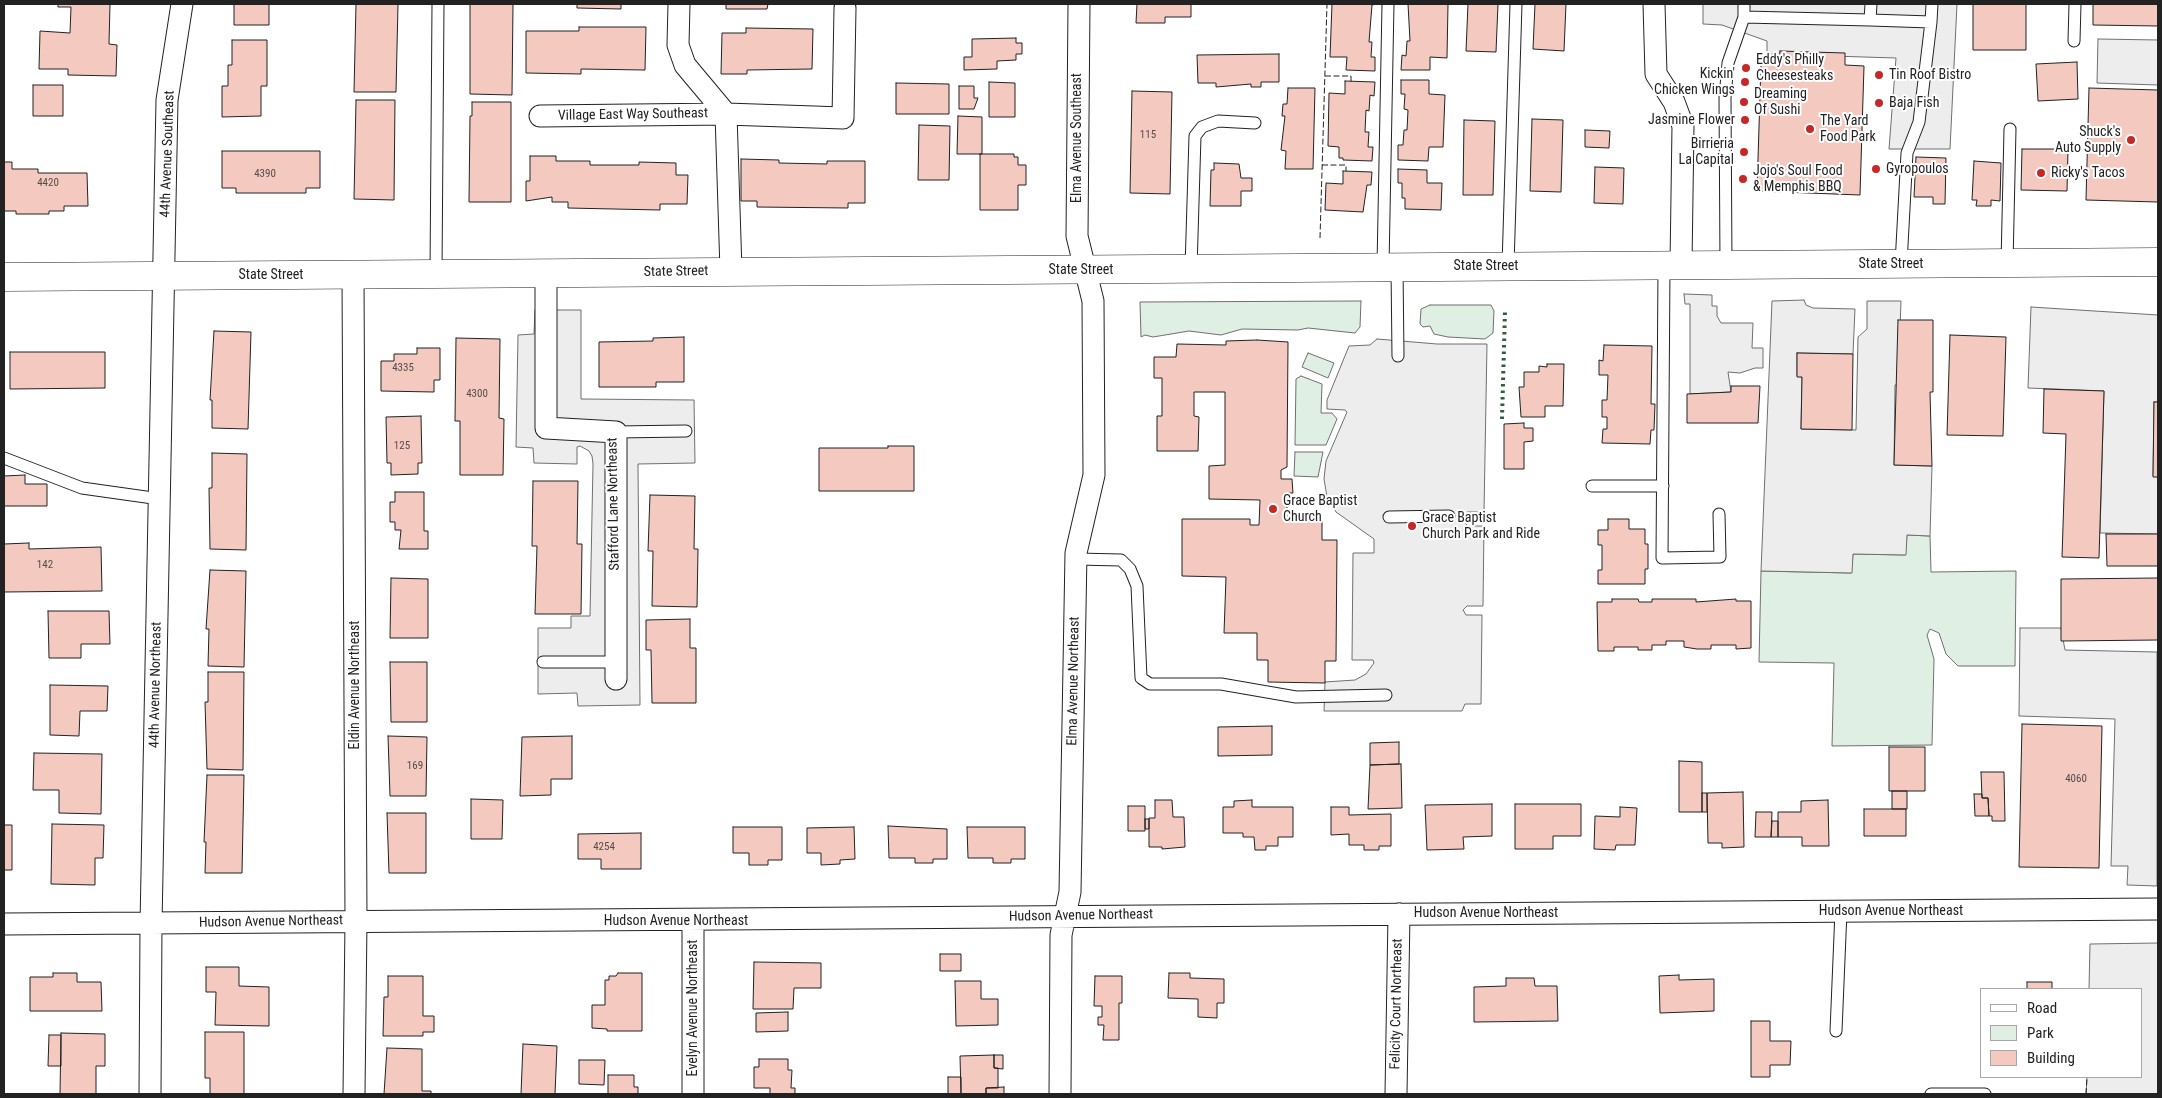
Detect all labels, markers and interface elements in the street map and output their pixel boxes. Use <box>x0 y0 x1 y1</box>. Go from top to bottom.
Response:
place label: Eddy's Philly Cheesesteaks <box>1756 52 1833 84</box>
marker: Eddy's Philly Cheesesteaks <box>1740 62 1752 74</box>
place label: Kickin' Chicken Wings <box>1654 66 1735 98</box>
place label: Tin Roof Bistro <box>1889 67 1971 83</box>
marker: Tin Roof Bistro <box>1873 69 1885 81</box>
street label: Elma Avenue Southeast <box>1069 73 1085 203</box>
marker: Kickin' Chicken Wings <box>1739 76 1751 88</box>
place label: Dreaming Of Sushi <box>1754 86 1807 118</box>
street label: 44th Avenue Southeast <box>157 90 179 218</box>
place label: Baja Fish <box>1889 95 1939 111</box>
marker: Dreaming Of Sushi <box>1738 96 1750 108</box>
marker: Baja Fish <box>1873 97 1885 109</box>
street label: Village East Way Southeast <box>558 105 708 125</box>
place label: Jasmine Flower <box>1648 112 1735 128</box>
place label: The Yard Food Park <box>1820 113 1876 146</box>
marker: Jasmine Flower <box>1739 114 1751 126</box>
marker: The Yard Food Park <box>1804 123 1816 135</box>
place label: Shuck's Auto Supply <box>2055 124 2121 156</box>
house number: 115 <box>1140 128 1156 142</box>
marker: Shuck's Auto Supply <box>2125 134 2137 146</box>
place label: Birrieria La Capital <box>1679 136 1734 168</box>
marker: Birrieria La Capital <box>1738 146 1750 158</box>
place label: Gyropoulos <box>1886 161 1949 177</box>
place label: Jojo's Soul Food & Memphis BBQ <box>1753 163 1843 196</box>
marker: Gyropoulos <box>1870 163 1882 175</box>
place label: Ricky's Tacos <box>2051 165 2125 181</box>
house number: 4390 <box>254 167 276 181</box>
marker: Ricky's Tacos <box>2035 167 2047 179</box>
marker: Jojo's Soul Food & Memphis BBQ <box>1737 173 1749 185</box>
house number: 4420 <box>37 176 59 190</box>
street label: State Street <box>1859 256 1923 272</box>
street label: State Street <box>1454 258 1518 274</box>
street label: State Street <box>1049 262 1113 278</box>
street label: State Street <box>643 263 709 281</box>
street label: State Street <box>239 267 303 283</box>
house number: 4335 <box>392 361 414 375</box>
house number: 4300 <box>466 387 488 401</box>
street label: Stafford Lane Northeast <box>604 437 624 571</box>
house number: 125 <box>394 439 410 453</box>
place label: Grace Baptist Church <box>1283 493 1357 526</box>
marker: Grace Baptist Church <box>1267 503 1279 515</box>
place label: Grace Baptist Church Park and Ride <box>1422 510 1540 542</box>
marker: Grace Baptist Church Park and Ride <box>1406 520 1418 532</box>
house number: 142 <box>37 558 53 572</box>
street label: Elma Avenue Northeast <box>1064 616 1084 746</box>
street label: Eldin Avenue Northeast <box>347 621 363 749</box>
street label: 44th Avenue Northeast <box>146 622 166 748</box>
house number: 169 <box>407 759 423 773</box>
house number: 4060 <box>2065 772 2087 786</box>
house number: 4254 <box>593 840 615 854</box>
street label: Hudson Avenue Northeast <box>1819 903 1963 919</box>
street label: Hudson Avenue Northeast <box>1414 905 1558 921</box>
street label: Hudson Avenue Northeast <box>1009 906 1153 926</box>
street label: Hudson Avenue Northeast <box>199 912 343 932</box>
street label: Hudson Avenue Northeast <box>604 913 748 929</box>
street label: Felicity Court Northeast <box>1387 938 1407 1070</box>
street label: Evelyn Avenue Northeast <box>685 940 701 1076</box>
legend <box>1980 988 2142 1078</box>
text: Road <box>2027 999 2057 1017</box>
text: Park <box>2027 1024 2054 1042</box>
text: Building <box>2027 1049 2075 1067</box>

